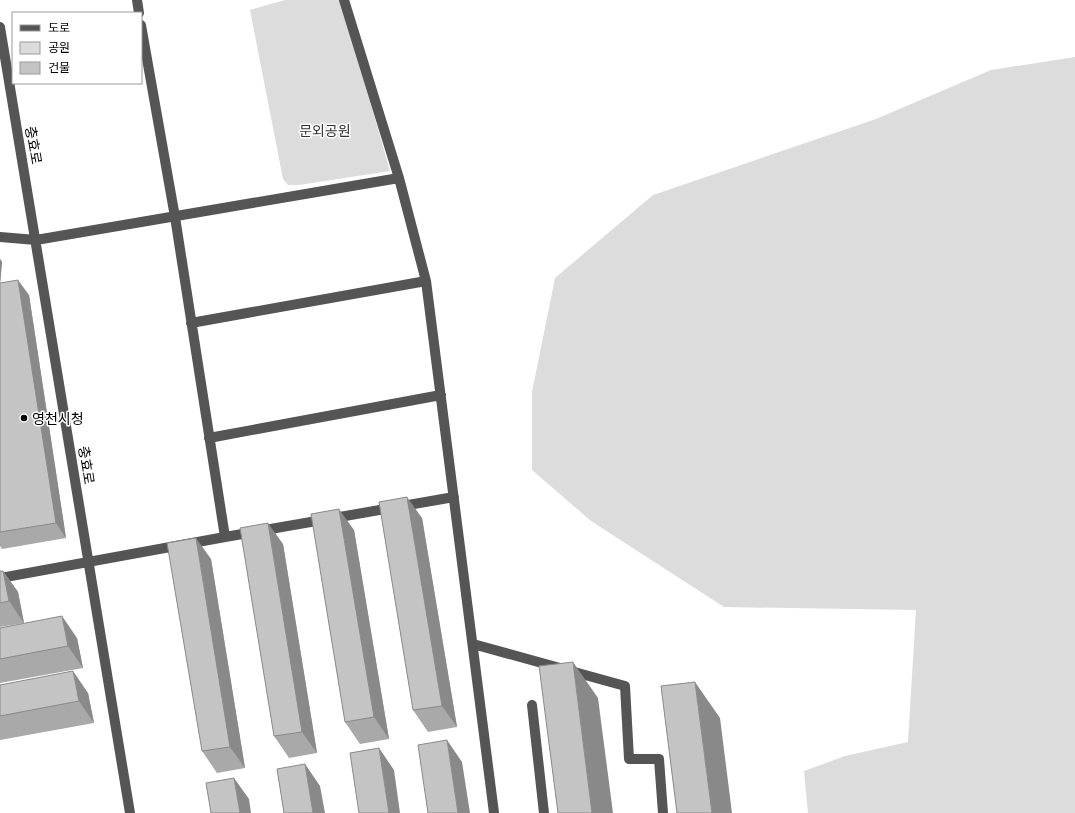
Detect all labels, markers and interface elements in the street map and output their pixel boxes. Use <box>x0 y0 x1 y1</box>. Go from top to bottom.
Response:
legend <box>12 12 142 84</box>
text: 도로 <box>48 20 70 34</box>
text: 공원 <box>48 40 70 54</box>
text: 건물 <box>48 60 70 74</box>
park label: 문외공원 <box>299 122 351 139</box>
street label: 충효로 <box>22 124 46 166</box>
place label: 영천시청 <box>32 410 84 427</box>
marker: 영천시청 <box>19 413 29 423</box>
street label: 충효로 <box>76 445 98 486</box>

